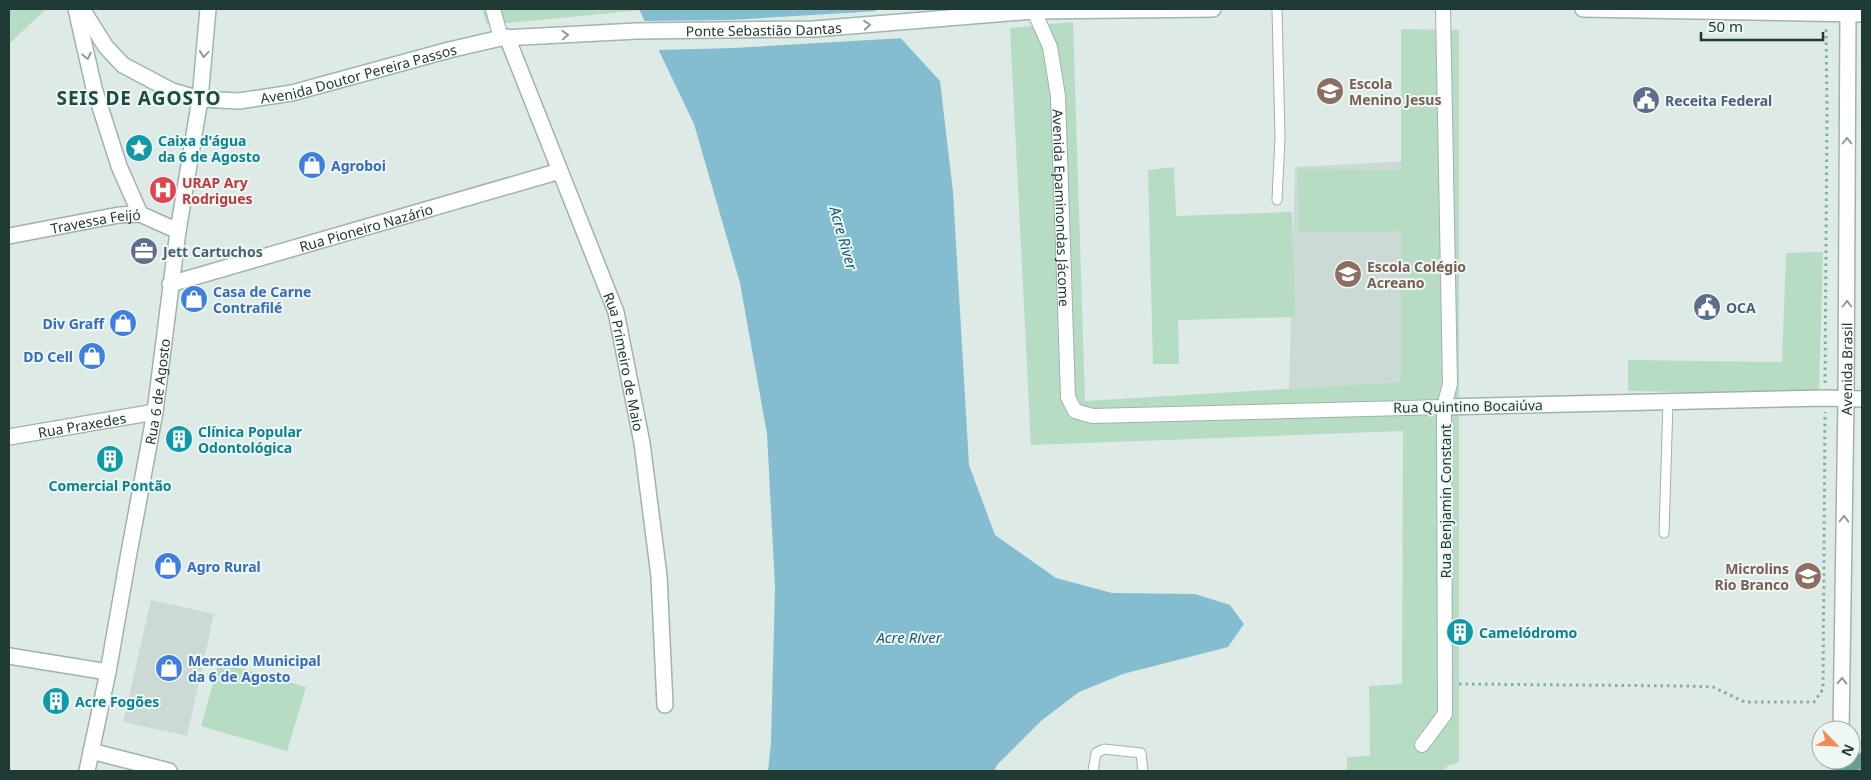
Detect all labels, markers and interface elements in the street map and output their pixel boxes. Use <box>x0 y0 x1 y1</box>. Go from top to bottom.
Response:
scale bar <box>1701 10 1824 42</box>
text: 50 m <box>1708 16 1743 36</box>
street label: Ponte Sebastião Dantas <box>686 17 843 40</box>
one-way arrow <box>864 19 872 30</box>
one-way arrow <box>561 29 569 40</box>
street label: Avenida Doutor Pereira Passos <box>259 39 459 107</box>
one-way arrow <box>199 50 210 58</box>
one-way arrow <box>81 52 92 61</box>
place label: Escola Menino Jesus <box>1349 74 1441 109</box>
school or university icon: Escola Menino Jesus <box>1315 76 1345 106</box>
district label: SEIS DE AGOSTO <box>56 85 222 111</box>
public building icon: Receita Federal <box>1631 85 1661 115</box>
place label: Receita Federal <box>1665 91 1772 110</box>
street label: Avenida Epaminondas Jácome <box>1049 109 1075 307</box>
place label: Caixa d'água da 6 de Agosto <box>158 131 261 166</box>
place icon: Caixa d'água da 6 de Agosto <box>124 133 154 163</box>
one-way arrow <box>1842 137 1852 145</box>
shop icon: Agroboi <box>297 150 327 180</box>
place label: Agroboi <box>331 156 386 175</box>
place label: URAP Ary Rodrigues <box>182 173 253 208</box>
hospital icon: URAP Ary Rodrigues <box>148 175 178 205</box>
street label: Rua Pioneiro Nazário <box>297 199 435 256</box>
water label: Acre River <box>825 203 863 273</box>
street label: Travessa Feijó <box>49 204 141 237</box>
office icon: Jett Cartuchos <box>129 236 159 266</box>
place label: Jett Cartuchos <box>161 242 263 261</box>
place label: Escola Colégio Acreano <box>1367 257 1466 292</box>
school or university icon: Escola Colégio Acreano <box>1333 259 1363 289</box>
place label: Casa de Carne Contrafilé <box>213 282 311 317</box>
shop icon: Casa de Carne Contrafilé <box>179 284 209 314</box>
street label: Rua Primeiro de Maio <box>600 289 649 433</box>
public building icon: OCA <box>1692 292 1722 322</box>
place label: OCA <box>1726 298 1756 317</box>
one-way arrow <box>1842 300 1852 308</box>
shop icon: Div Graff <box>108 308 138 338</box>
place label: Div Graff <box>43 314 105 333</box>
street label: Avenida Brasil <box>1836 323 1856 416</box>
street label: Rua 6 de Agosto <box>140 337 174 446</box>
shop icon: DD Cell <box>77 341 107 371</box>
place label: DD Cell <box>23 347 73 366</box>
street label: Rua Quintino Bocaiúva <box>1393 395 1543 417</box>
street label: Rua Praxedes <box>36 408 128 441</box>
place label: Clínica Popular Odontológica <box>198 422 303 457</box>
building icon: Clínica Popular Odontológica <box>164 424 194 454</box>
street label: Rua Benjamin Constant <box>1436 424 1455 578</box>
building icon: Comercial Pontão <box>95 444 125 474</box>
place label: Comercial Pontão <box>48 476 172 495</box>
one-way arrow <box>1839 515 1850 523</box>
shop icon: Agro Rural <box>153 551 183 581</box>
place label: Agro Rural <box>187 557 261 576</box>
place label: Microlins Rio Branco <box>1714 559 1789 594</box>
school or university icon: Microlins Rio Branco <box>1793 561 1823 591</box>
building icon: Camelódromo <box>1445 617 1475 647</box>
place label: Camelódromo <box>1479 623 1578 642</box>
water label: Acre River <box>875 627 943 647</box>
place label: Mercado Municipal da 6 de Agosto <box>188 651 321 686</box>
shop icon: Mercado Municipal da 6 de Agosto <box>154 653 184 683</box>
one-way arrow <box>1836 677 1847 685</box>
building icon: Acre Fogões <box>41 686 71 716</box>
place label: Acre Fogões <box>75 692 159 711</box>
north arrow <box>1811 720 1861 770</box>
text: N <box>1837 741 1859 760</box>

